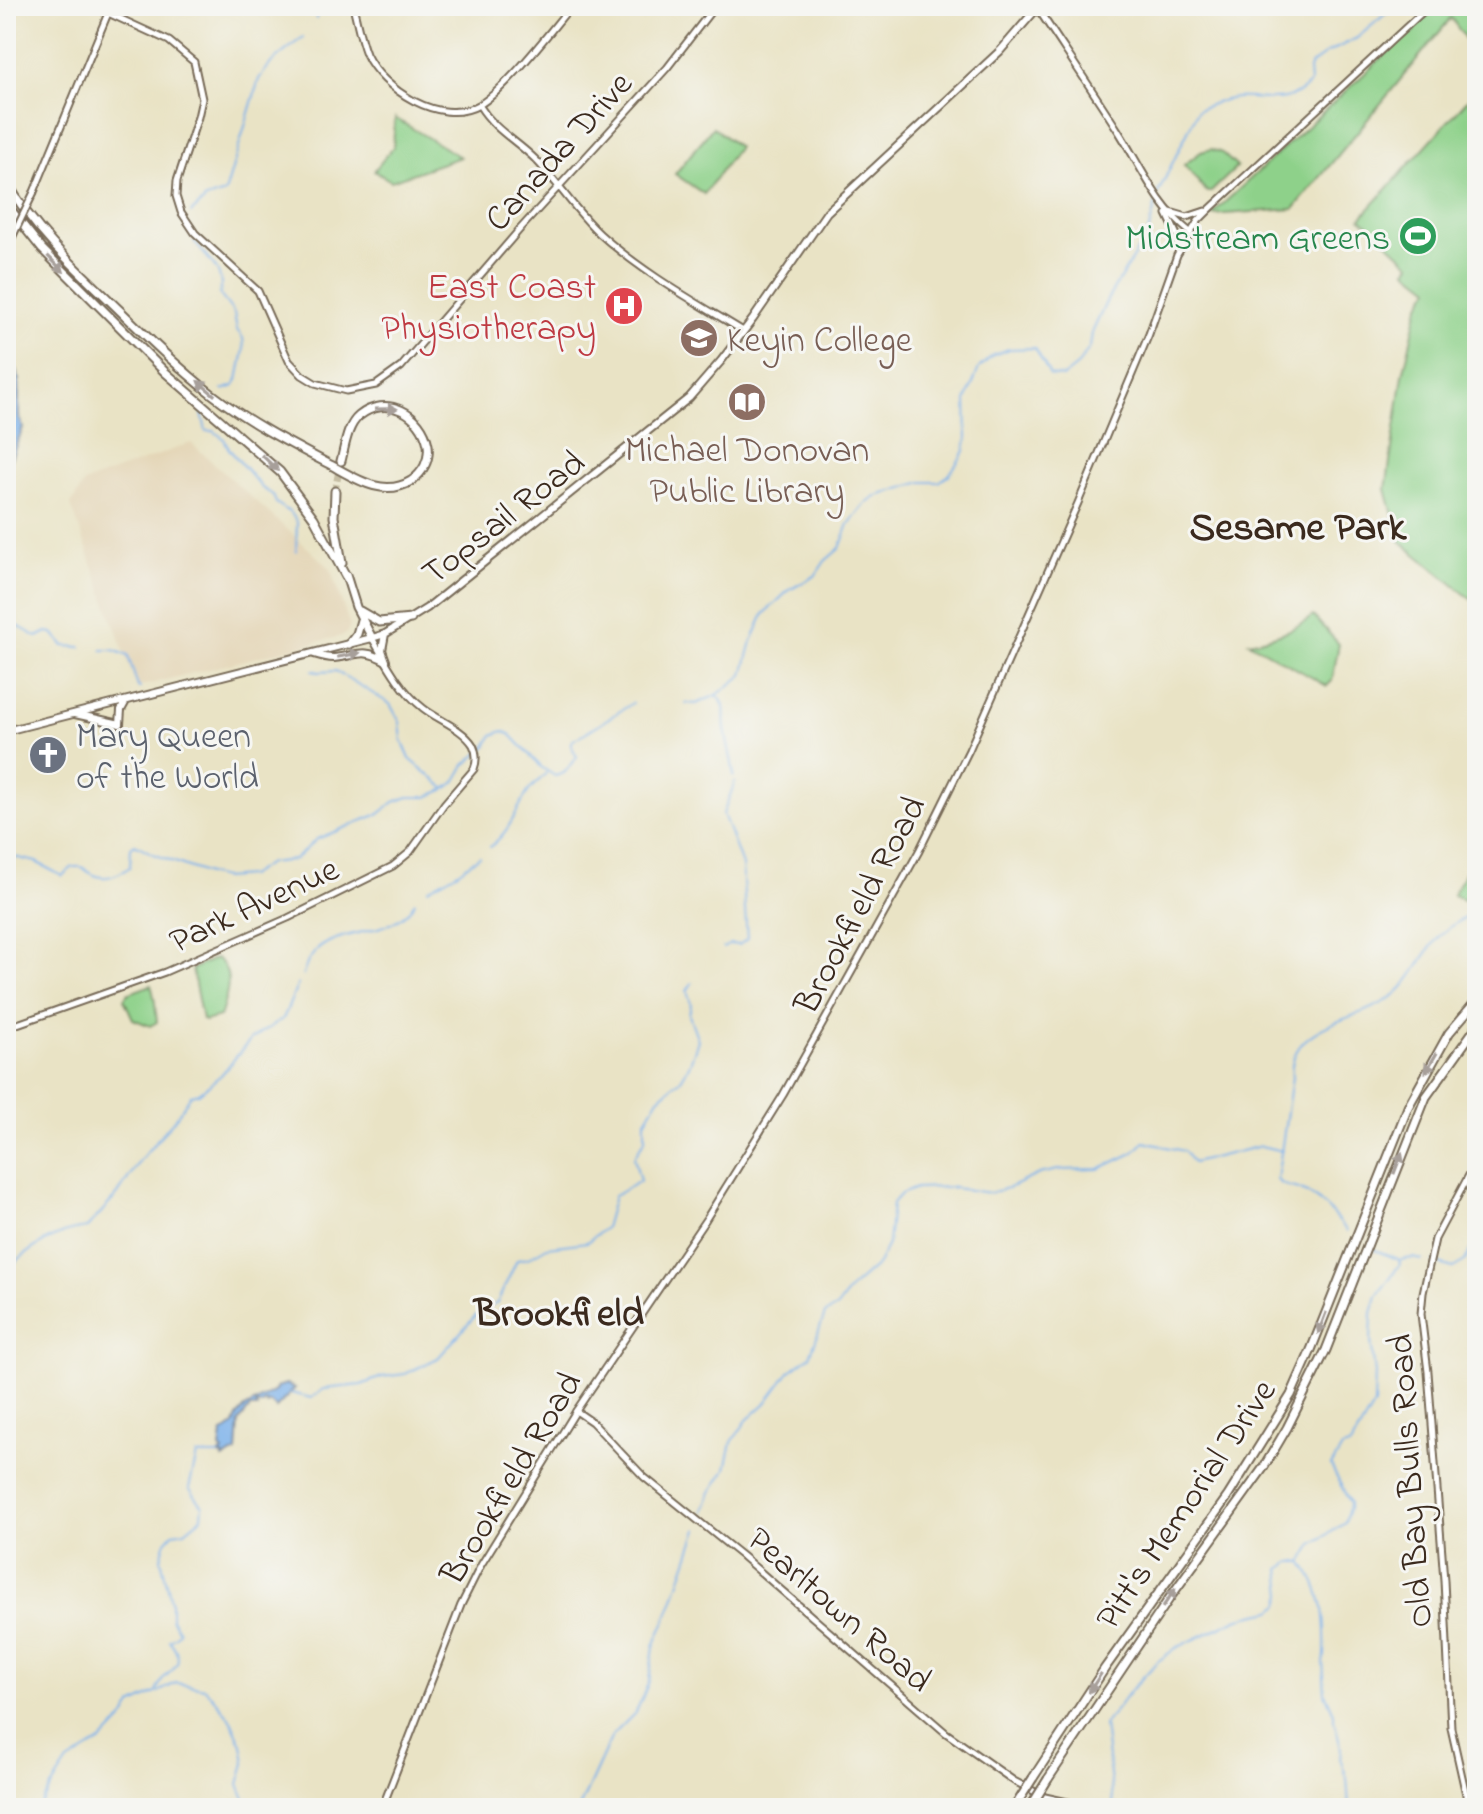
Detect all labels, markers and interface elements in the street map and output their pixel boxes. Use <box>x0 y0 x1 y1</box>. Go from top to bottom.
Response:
street label: Canada Drive <box>474 60 648 245</box>
place label: Midstream Greens <box>1125 214 1390 267</box>
sports icon: Midstream Greens <box>1397 215 1439 257</box>
one-way arrow <box>46 254 65 273</box>
place label: East Coast Physiotherapy <box>381 263 596 357</box>
hospital icon: East Coast Physiotherapy <box>603 285 645 327</box>
place label: Keyin College <box>727 316 913 369</box>
school or university icon: Keyin College <box>678 317 720 359</box>
one-way arrow <box>196 381 216 397</box>
library icon: Michael Donovan Public Library <box>726 381 768 423</box>
one-way arrow <box>374 403 399 416</box>
place label: Michael Donovan Public Library <box>625 426 869 520</box>
street label: Topsail Road <box>412 439 598 600</box>
one-way arrow <box>260 453 279 472</box>
district label: Sesame Park <box>1190 500 1408 559</box>
one-way arrow <box>336 648 361 660</box>
place label: Mary Queen of the World <box>76 712 259 806</box>
church icon: Mary Queen of the World <box>27 734 69 776</box>
street label: Brookfield Road <box>782 788 942 1026</box>
street label: Park Avenue <box>161 844 349 969</box>
one-way arrow <box>1424 1052 1438 1074</box>
one-way arrow <box>1392 1151 1405 1175</box>
district label: Brookfield <box>472 1286 645 1345</box>
one-way arrow <box>1315 1311 1328 1335</box>
street label: Old Bay Bulls Road <box>1376 1332 1449 1629</box>
street label: Brookfield Road <box>428 1363 597 1597</box>
street label: Pitt's Memorial Drive <box>1084 1369 1292 1642</box>
street label: Pearltown Road <box>734 1516 943 1707</box>
one-way arrow <box>1161 1587 1177 1608</box>
one-way arrow <box>1087 1673 1102 1694</box>

